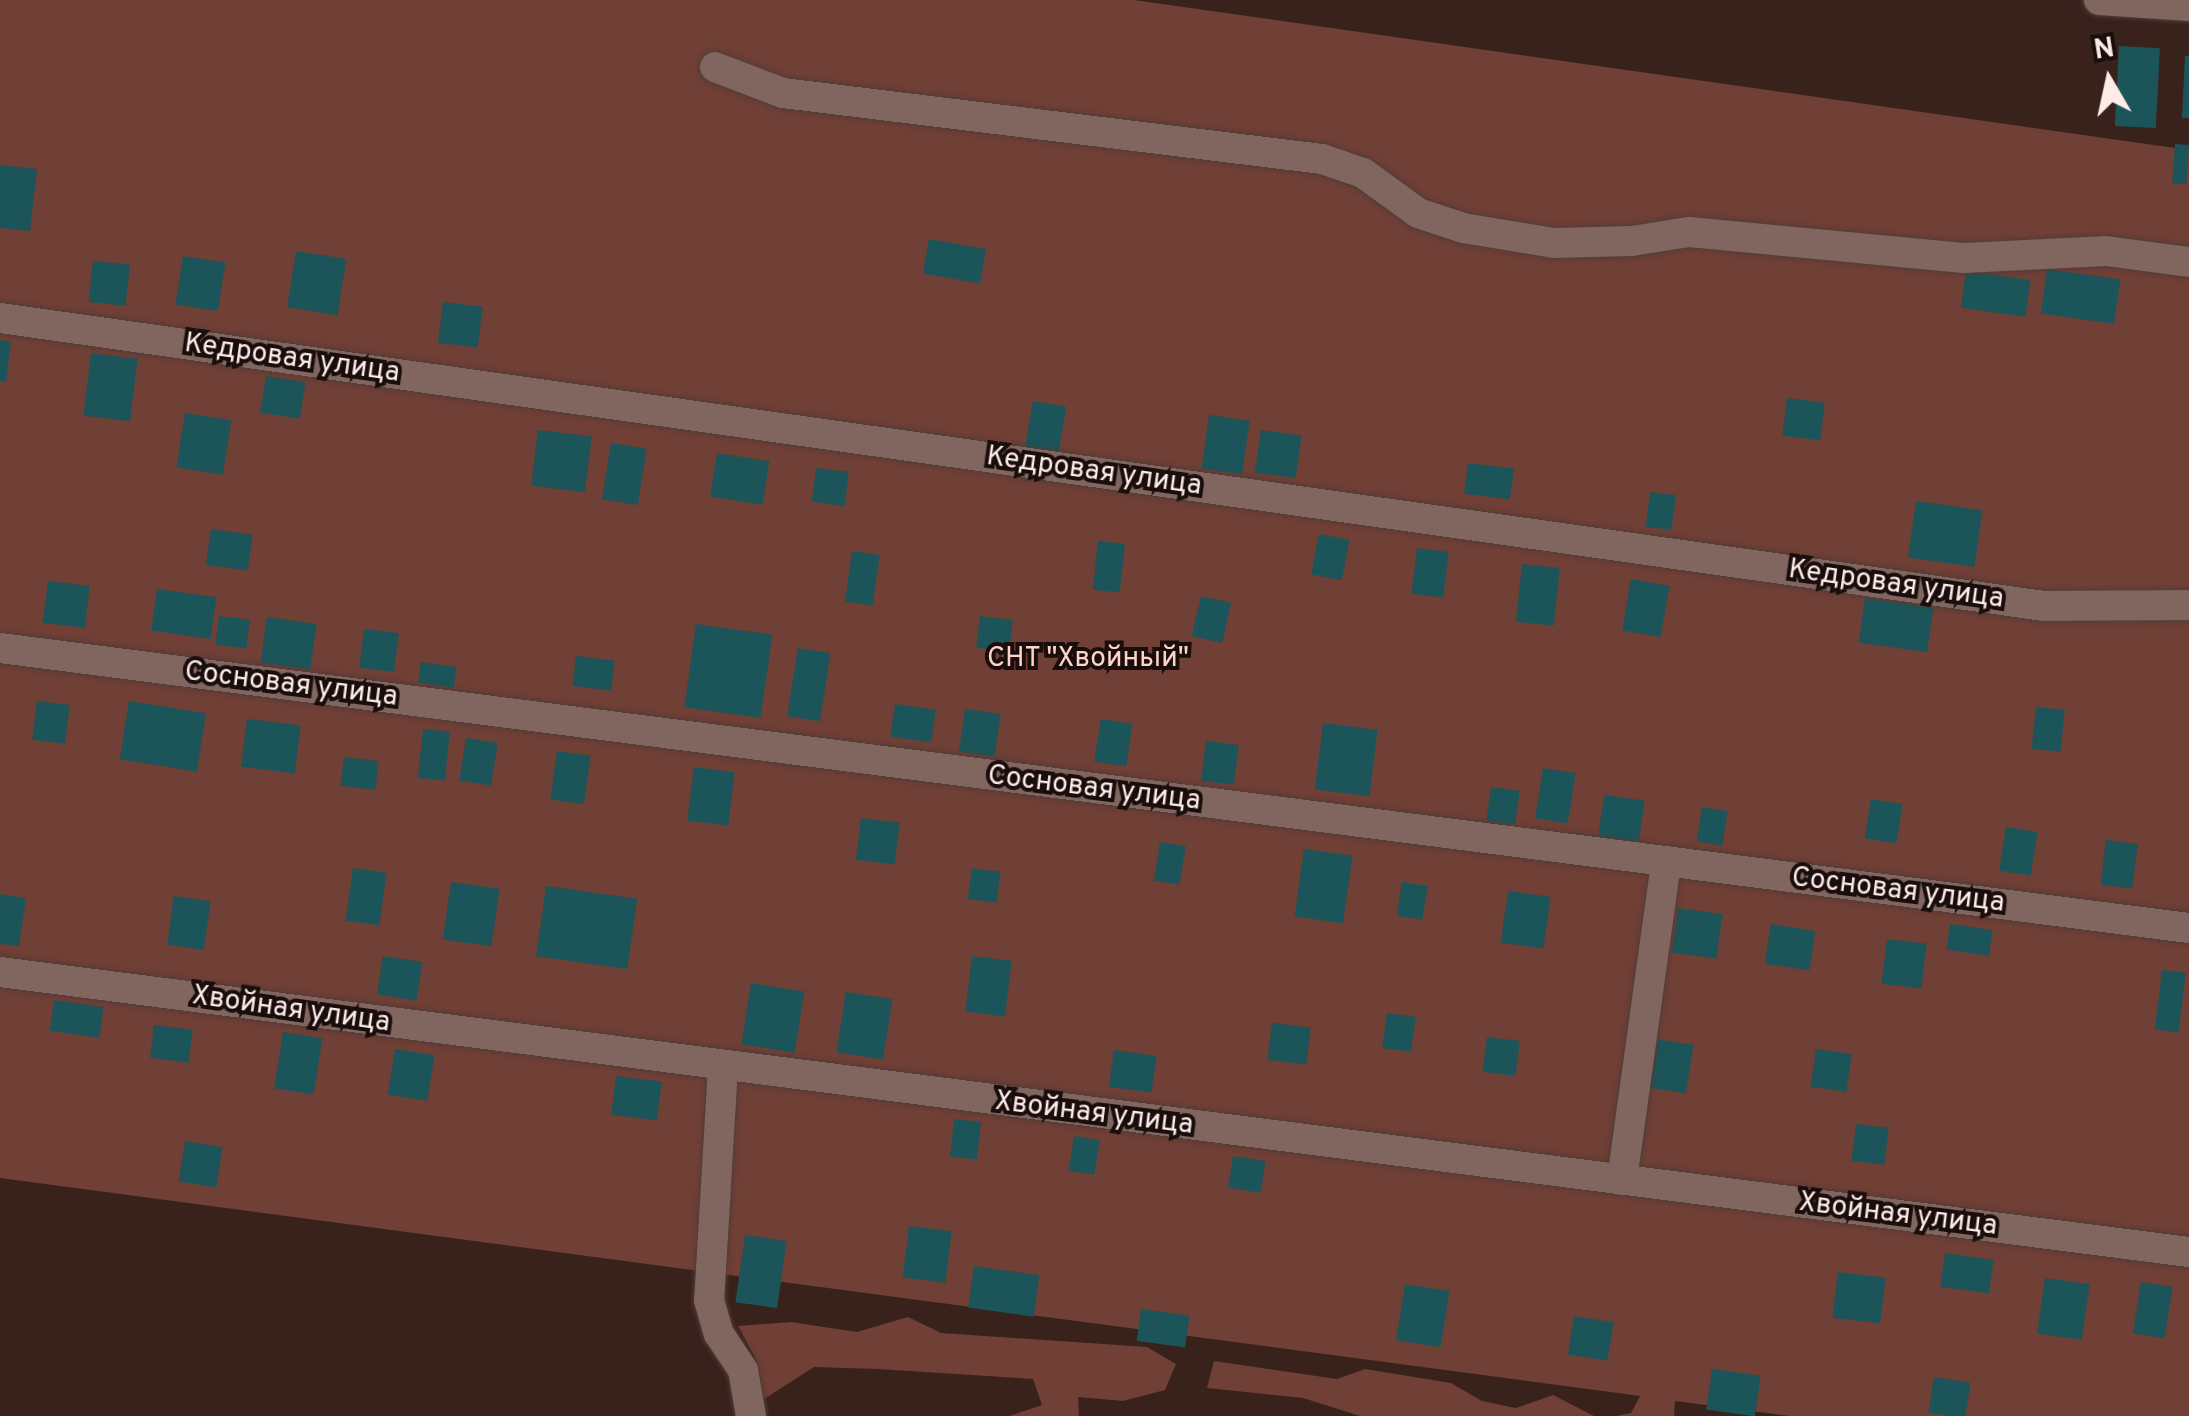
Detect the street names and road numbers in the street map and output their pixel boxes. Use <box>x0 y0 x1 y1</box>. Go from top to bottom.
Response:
street label: Кедровая улица <box>182 327 402 391</box>
street label: Кедровая улица <box>984 440 1204 504</box>
street label: Кедровая улица <box>1786 553 2006 617</box>
street label: Сосновая улица <box>183 655 399 715</box>
street label: Сосновая улица <box>986 759 1202 819</box>
street label: Сосновая улица <box>1790 861 2006 921</box>
street label: Хвойная улица <box>190 979 392 1041</box>
street label: Хвойная улица <box>993 1085 1195 1143</box>
street label: Хвойная улица <box>1797 1186 1999 1244</box>

